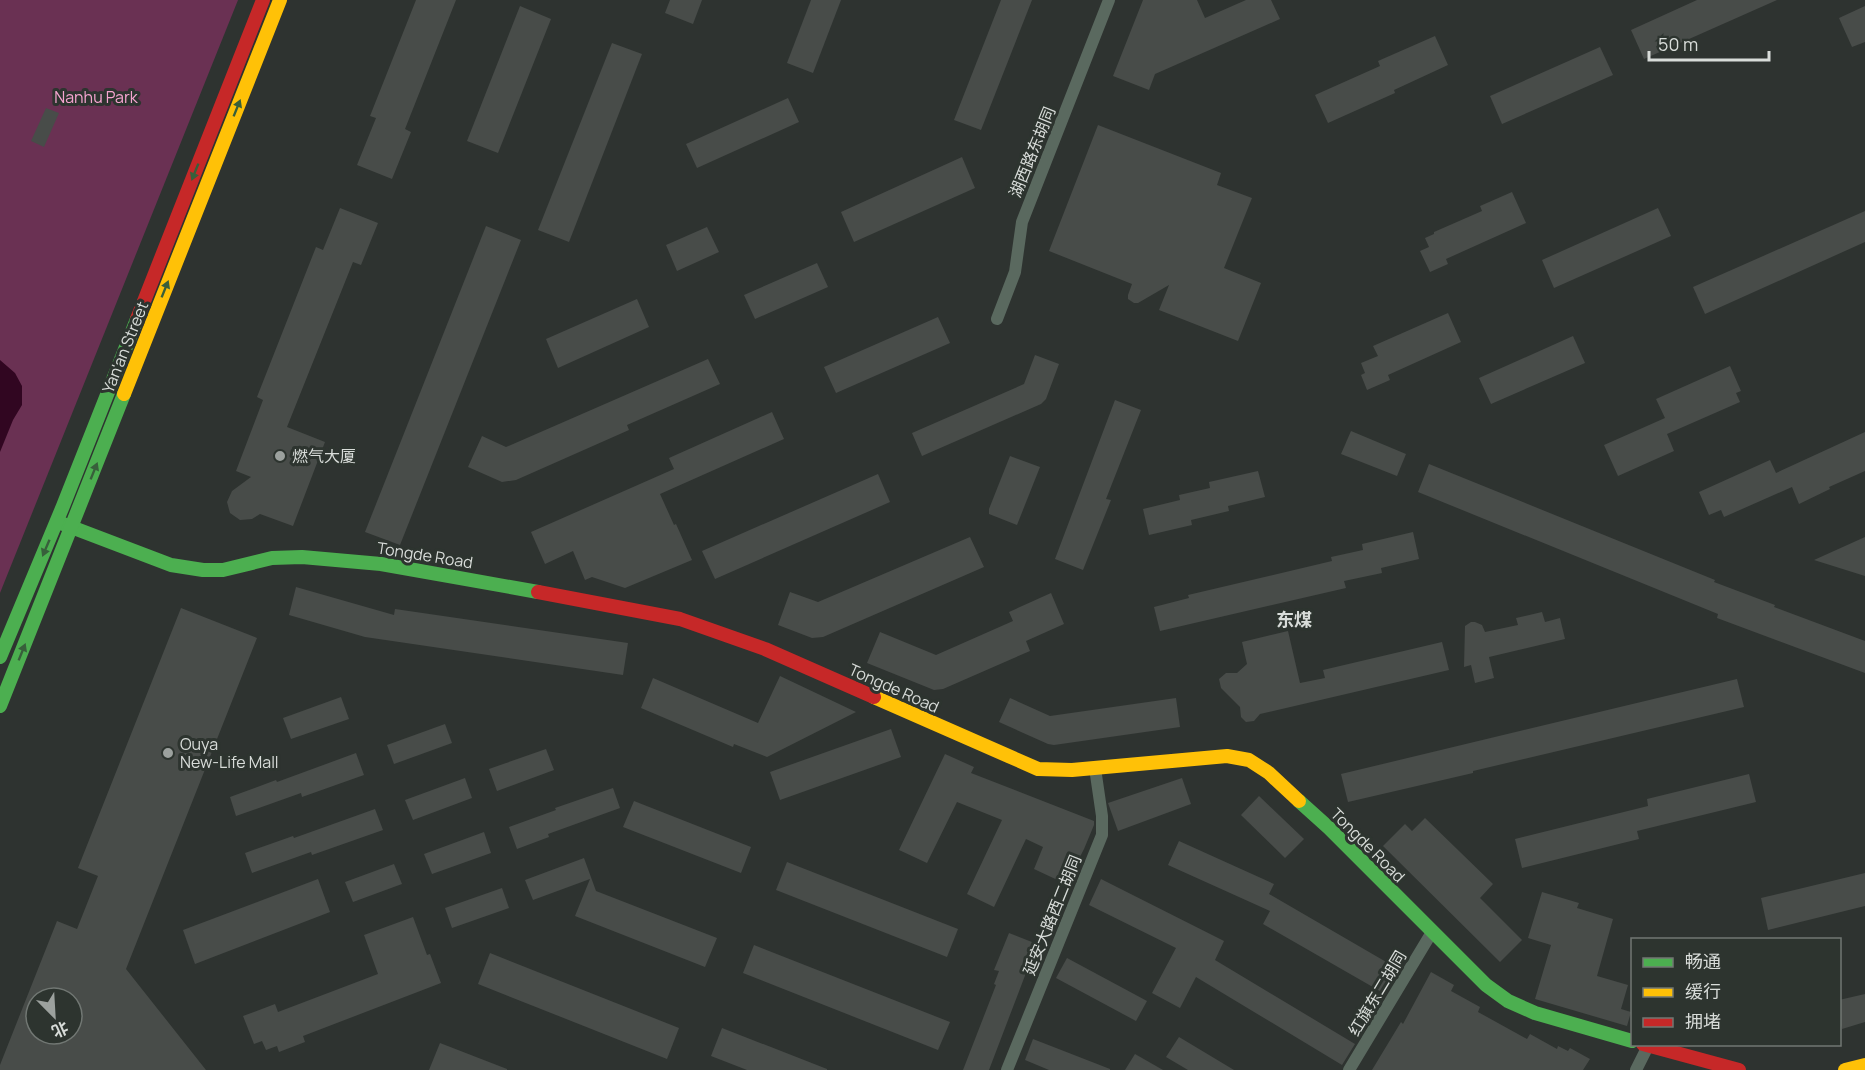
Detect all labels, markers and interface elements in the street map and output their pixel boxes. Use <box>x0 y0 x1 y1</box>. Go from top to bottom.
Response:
scale bar <box>1649 24 1769 62</box>
text: 50 m <box>1658 32 1698 56</box>
park label: Nanhu Park <box>54 86 139 108</box>
one-way arrow <box>233 99 242 117</box>
street label: 湖西路东胡同 <box>1004 103 1060 201</box>
one-way arrow <box>190 163 200 181</box>
one-way arrow <box>161 280 171 298</box>
street label: Yan'an Street <box>97 298 153 396</box>
place label: 燃气大厦 <box>292 445 356 467</box>
marker: 燃气大厦 <box>273 449 287 463</box>
one-way arrow <box>89 461 99 479</box>
street label: Tongde Road <box>376 537 474 573</box>
one-way arrow <box>41 539 50 557</box>
district label: 东煤 <box>1276 607 1312 631</box>
one-way arrow <box>17 642 27 660</box>
street label: Tongde Road <box>845 658 943 718</box>
place label: Ouya New-Life Mall <box>180 733 279 773</box>
marker: Ouya New-Life Mall <box>161 746 175 760</box>
street label: Tongde Road <box>1326 803 1410 887</box>
street label: 延安大路西二胡同 <box>1018 852 1086 978</box>
legend <box>1631 938 1841 1046</box>
street label: 红旗东二胡同 <box>1343 946 1411 1040</box>
text: 畅通 <box>1685 949 1721 973</box>
text: 缓行 <box>1685 979 1721 1003</box>
north arrow <box>24 986 84 1046</box>
text: 拥堵 <box>1685 1009 1721 1033</box>
text: 北 <box>48 1016 72 1043</box>

